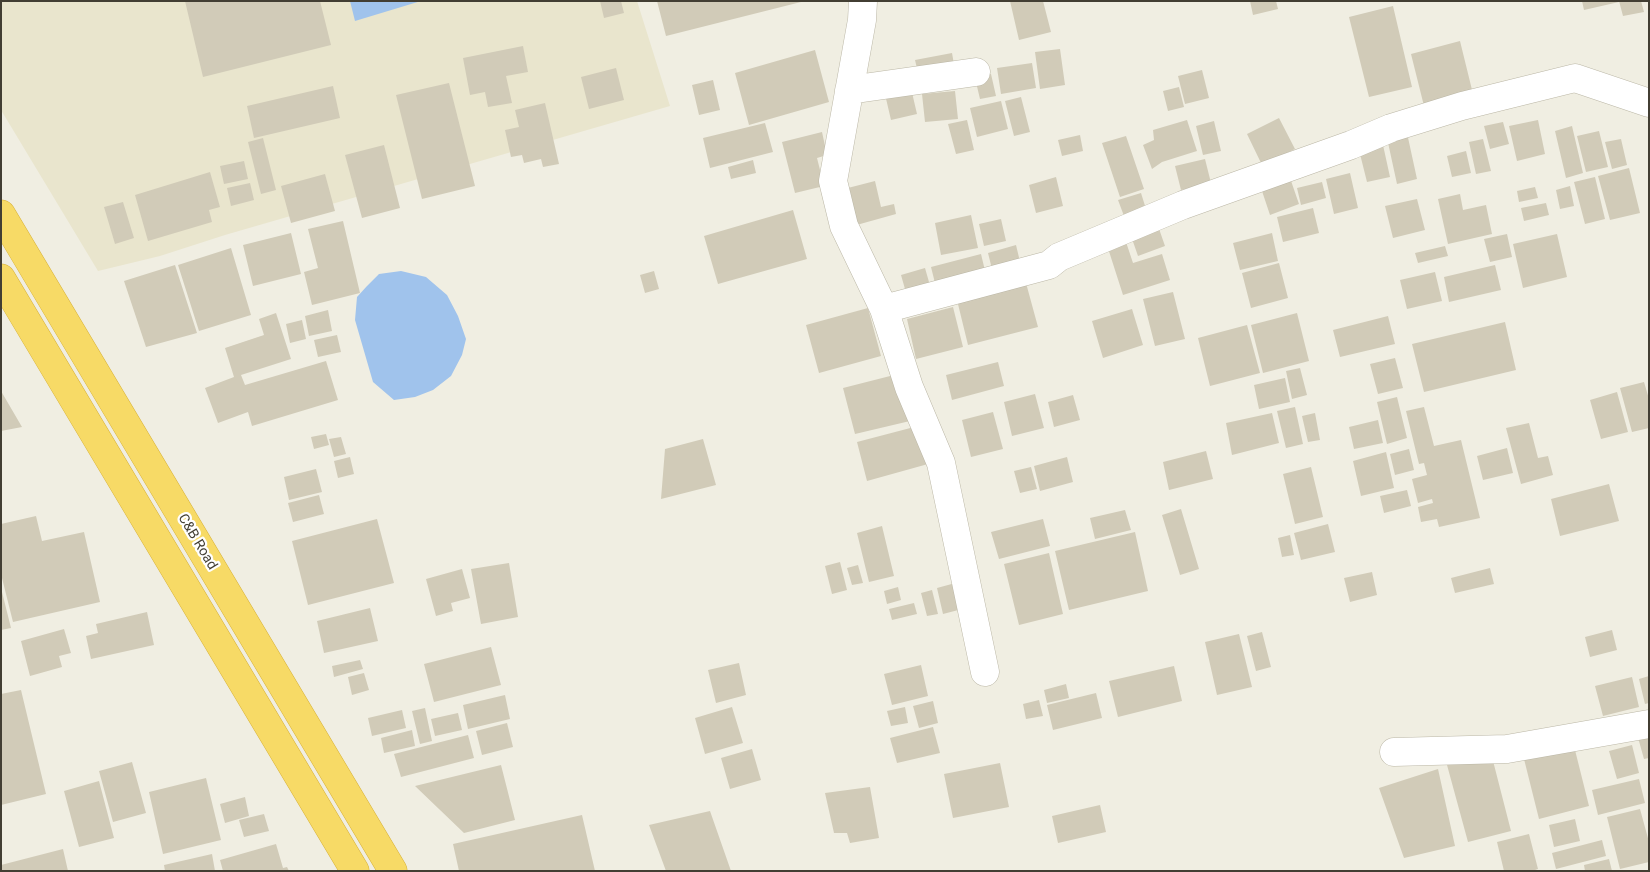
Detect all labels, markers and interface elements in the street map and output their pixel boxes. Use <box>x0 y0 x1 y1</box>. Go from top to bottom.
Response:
street label: C&B Road <box>174 511 220 573</box>

